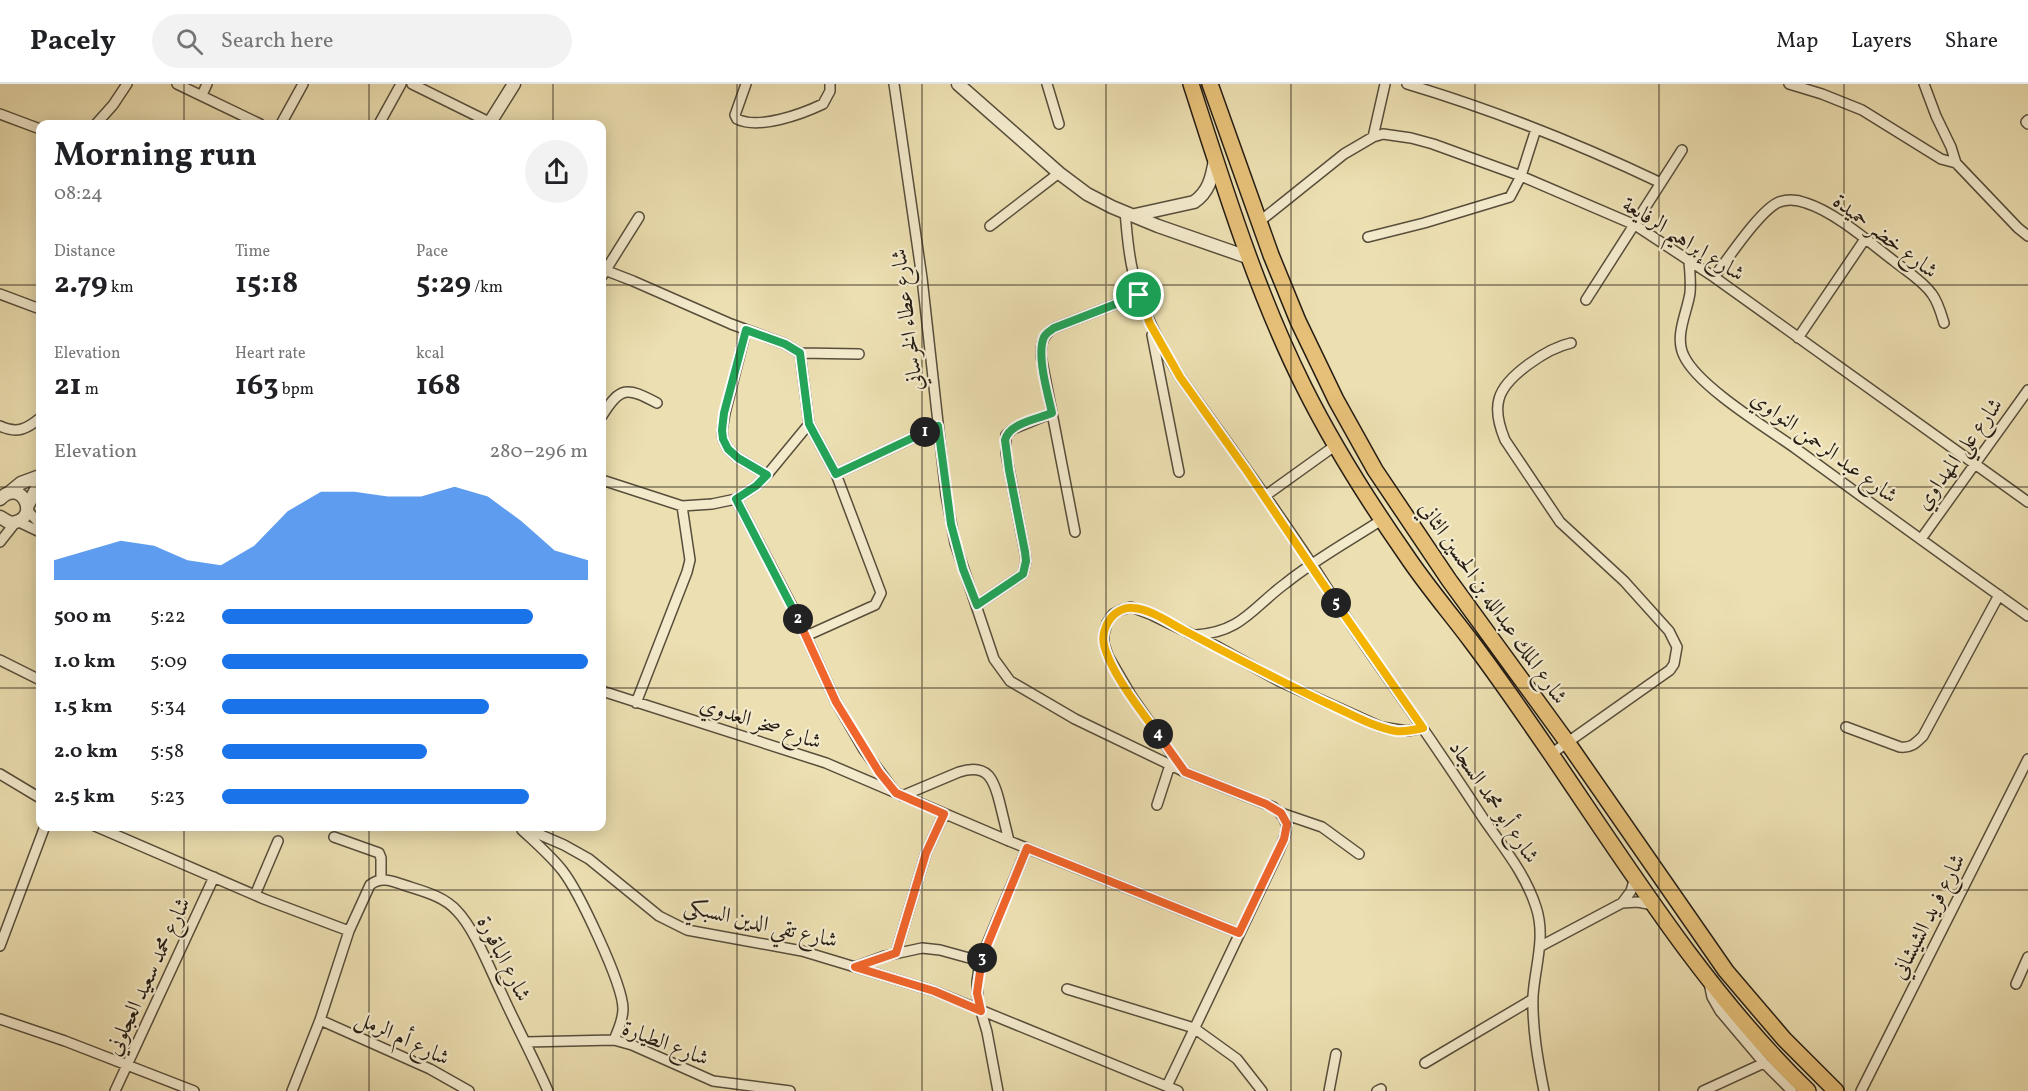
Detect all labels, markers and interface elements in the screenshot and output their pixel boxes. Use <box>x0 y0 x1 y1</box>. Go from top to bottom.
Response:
search box <box>152 14 572 68</box>
text: Pacely <box>30 22 116 61</box>
icon: search <box>173 25 206 58</box>
text: Search here <box>221 26 334 57</box>
text: Map <box>1776 27 1818 56</box>
text: Layers <box>1851 27 1912 56</box>
text: Share <box>1945 27 1998 56</box>
text: Morning run <box>54 134 257 180</box>
button: share <box>525 140 588 203</box>
text: 08:24 <box>54 180 103 208</box>
street label: شارع خضر حميدة <box>1825 187 1944 288</box>
street label: شارع إبراهيم الرفايعة <box>1613 190 1750 294</box>
text: Distance <box>54 241 115 263</box>
text: Time <box>235 241 270 263</box>
text: Pace <box>416 241 448 263</box>
street label: شارع عطاء الخرساني <box>884 247 934 393</box>
text: 2.79 <box>54 263 108 305</box>
text: 15:18 <box>235 263 298 305</box>
text: 5:29 <box>416 263 471 305</box>
pin <box>1113 269 1164 320</box>
text: km <box>108 277 134 299</box>
text: /km <box>471 277 503 299</box>
icon: arrive <box>1122 278 1155 311</box>
text: Elevation <box>54 343 121 365</box>
text: Heart rate <box>235 343 306 365</box>
text: kcal <box>416 343 444 365</box>
text: 21 <box>54 365 82 407</box>
text: 163 <box>235 365 279 407</box>
text: 168 <box>416 365 461 407</box>
text: m <box>82 379 99 401</box>
text: bpm <box>279 379 314 401</box>
street label: شارع عبد الرحمن النواوي <box>1743 384 1903 513</box>
street label: شارع علي المهداوي <box>1909 392 2015 519</box>
pin: 1 <box>910 417 940 447</box>
text: 1 <box>922 421 928 443</box>
text: Elevation <box>54 438 137 466</box>
text: 280–296 m <box>490 438 588 466</box>
street label: شارع الملك عبدالله بن الحسين الثاني <box>1409 496 1574 712</box>
pin: 5 <box>1321 588 1351 618</box>
text: 5 <box>1332 592 1340 614</box>
text: 500 m <box>54 603 112 631</box>
text: 5:22 <box>150 603 186 631</box>
pin: 2 <box>783 604 813 634</box>
text: 2 <box>794 608 802 630</box>
text: 1.0 km <box>54 648 116 676</box>
text: 5:09 <box>150 648 187 676</box>
street label: شارع صخر العدوي <box>695 690 825 760</box>
text: 1.5 km <box>54 693 113 721</box>
text: 5:34 <box>150 693 187 721</box>
pin: 4 <box>1143 719 1173 749</box>
text: 4 <box>1153 723 1163 745</box>
street label: شارع أبو محمد السجاد <box>1439 734 1547 871</box>
text: 2.0 km <box>54 738 118 766</box>
text: 5:58 <box>150 738 184 766</box>
text: 2.5 km <box>54 783 115 811</box>
text: 5:23 <box>150 783 185 811</box>
street label: شارع فريد الشيشاني <box>1884 849 1975 986</box>
street label: شارع تقي الدين السبكي <box>679 892 840 962</box>
street label: شارع محمد سعيد العجلوني <box>99 893 200 1062</box>
street label: شارع الباقورة <box>467 911 538 1008</box>
pin: 3 <box>967 943 997 973</box>
text: 3 <box>978 947 986 969</box>
street label: شارع أم الرمل <box>349 1002 455 1076</box>
street label: شارع الطيارة <box>617 1014 713 1076</box>

